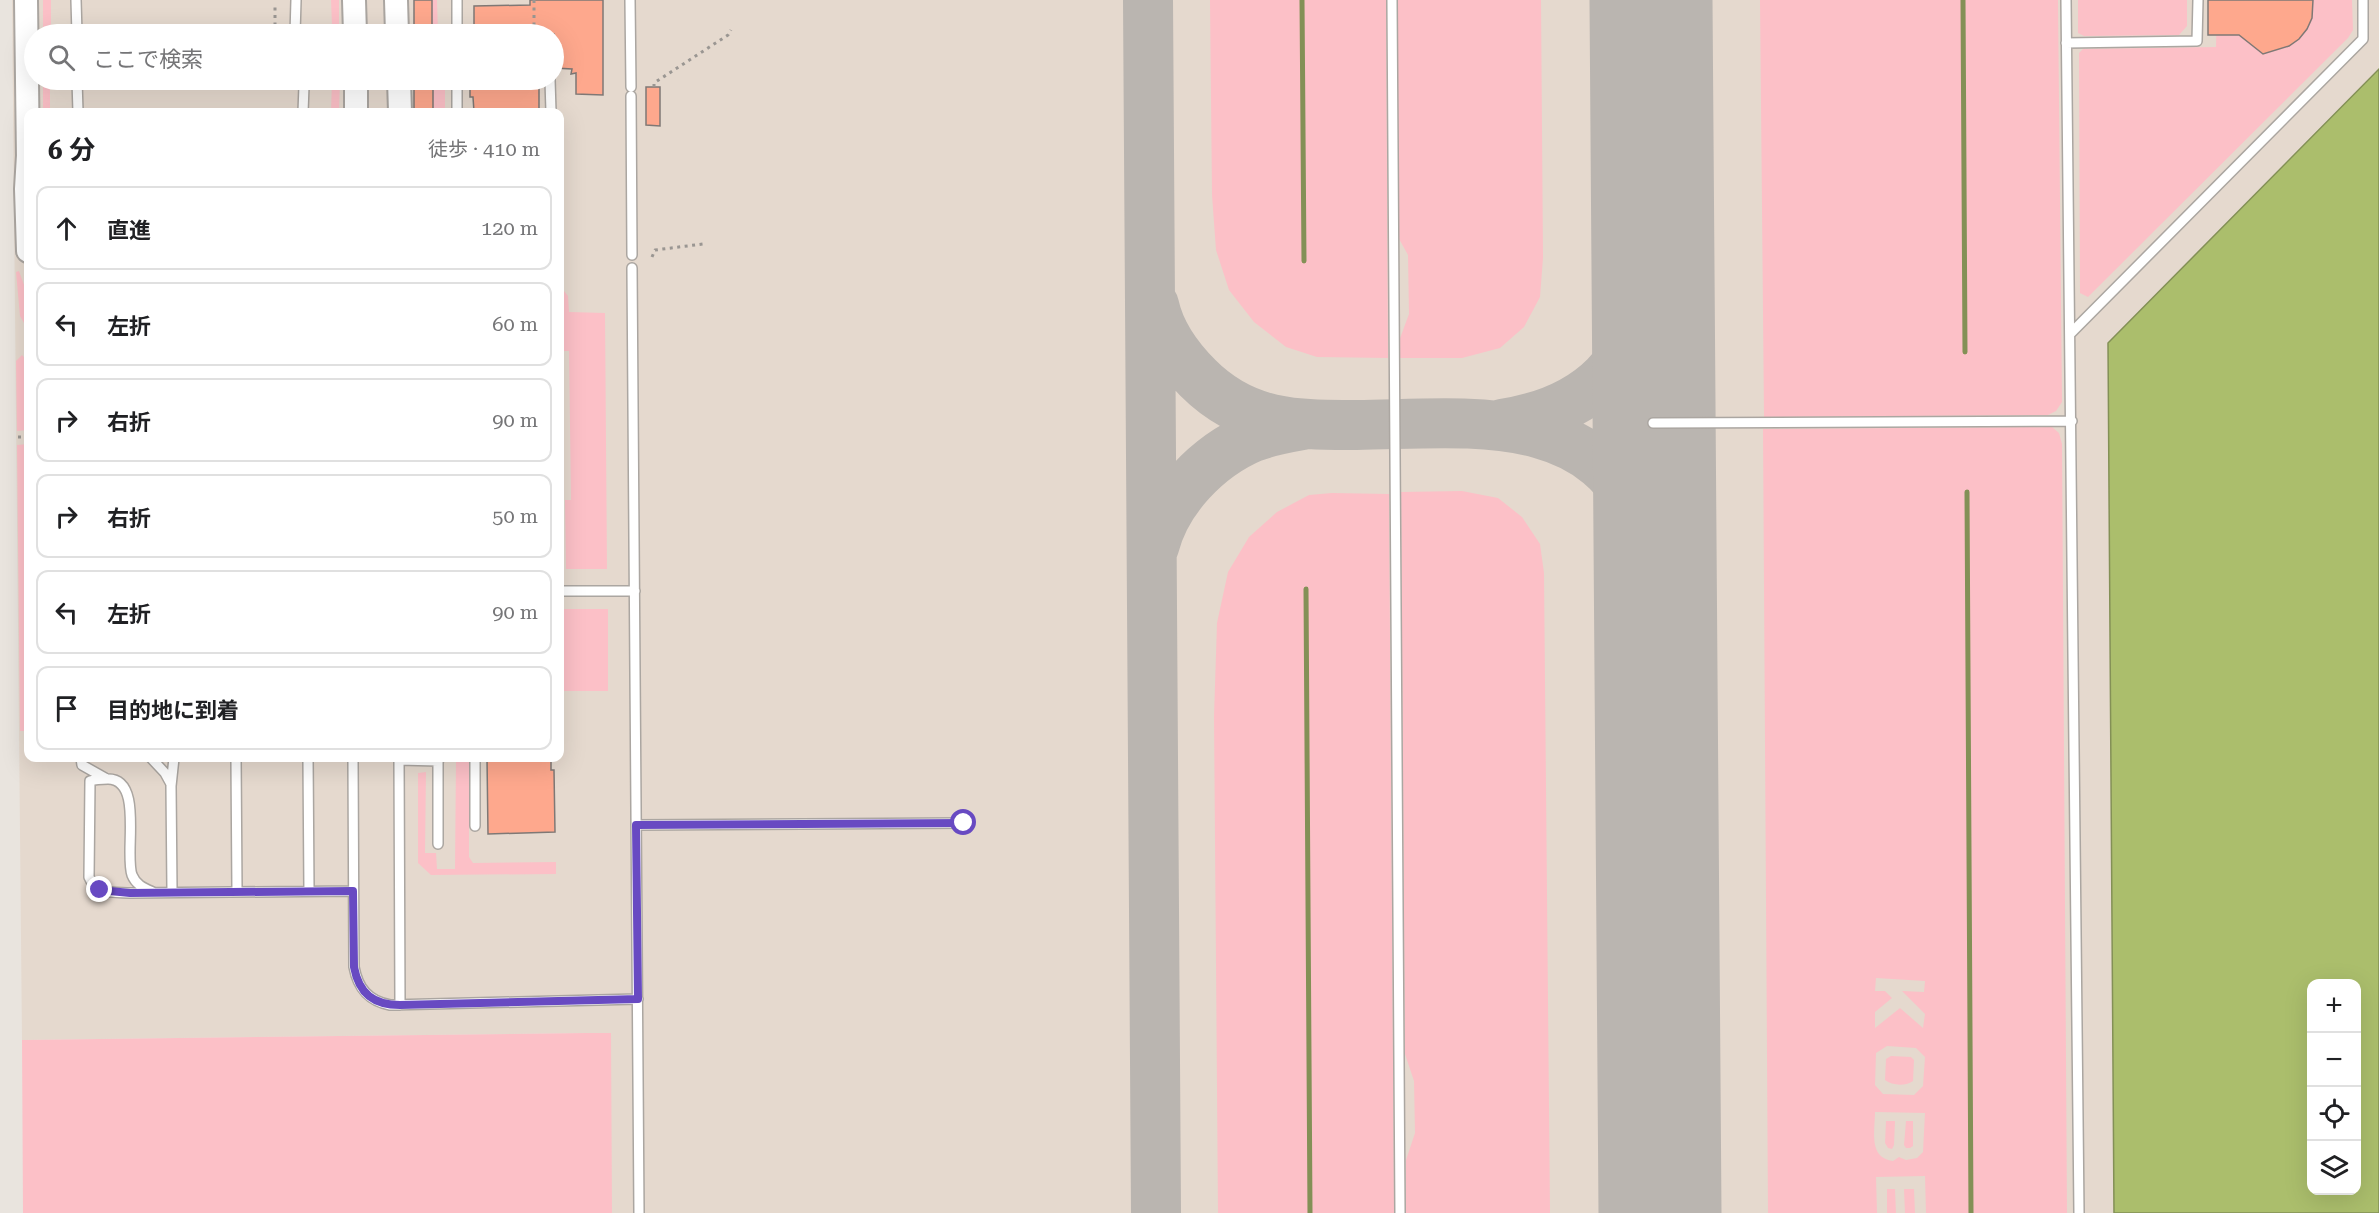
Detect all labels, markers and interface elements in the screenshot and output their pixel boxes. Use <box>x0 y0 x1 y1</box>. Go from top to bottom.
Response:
search box <box>24 24 564 90</box>
icon: search <box>45 41 78 74</box>
text: ここで検索 <box>93 47 203 72</box>
text: 6 分 <box>48 135 95 165</box>
text: 徒歩 · 410 m <box>428 137 540 161</box>
icon: ahead <box>50 212 83 245</box>
text: 120 m <box>481 216 538 240</box>
text: 直進 <box>107 218 151 243</box>
icon: left <box>50 308 83 341</box>
text: 60 m <box>492 312 538 336</box>
text: 左折 <box>107 314 151 339</box>
icon: right <box>50 404 83 437</box>
text: 90 m <box>492 408 538 432</box>
text: 右折 <box>107 410 151 435</box>
icon: right <box>50 500 83 533</box>
text: 50 m <box>492 504 538 528</box>
text: 右折 <box>107 506 151 531</box>
icon: left <box>50 596 83 629</box>
text: 90 m <box>492 600 538 624</box>
text: 左折 <box>107 602 151 627</box>
icon: arrive <box>50 692 83 725</box>
text: 目的地に到着 <box>107 698 239 723</box>
route start <box>950 809 976 835</box>
route end <box>86 876 112 902</box>
map controls <box>2307 979 2361 1195</box>
button: + <box>2307 979 2361 1033</box>
button: − <box>2307 1033 2361 1087</box>
button: locate <box>2307 1087 2361 1141</box>
button: layers <box>2307 1141 2361 1195</box>

